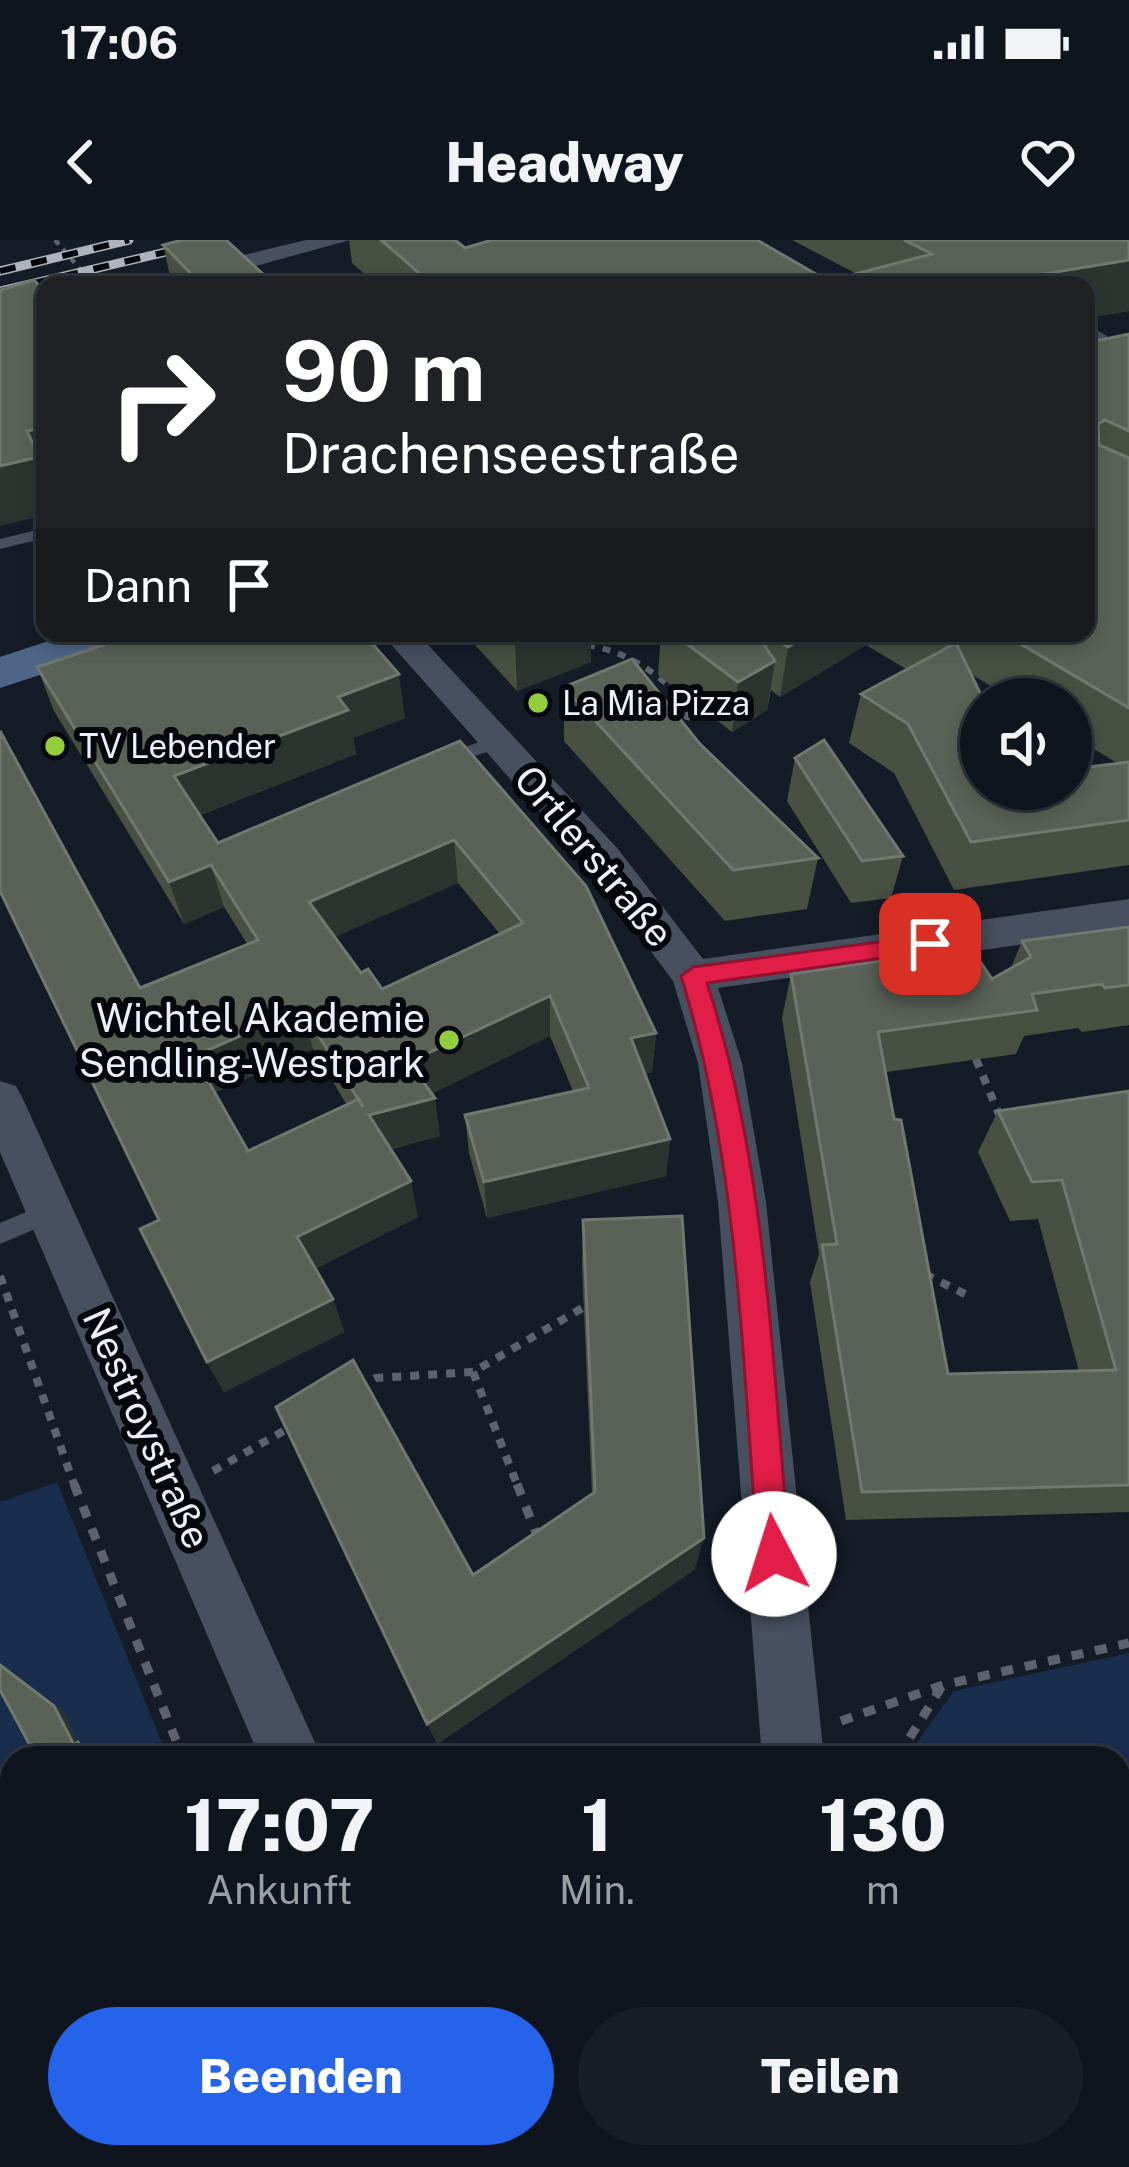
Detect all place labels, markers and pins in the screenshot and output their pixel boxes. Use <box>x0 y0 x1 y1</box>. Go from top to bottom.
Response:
place label: La Mia Pizza <box>562 684 750 722</box>
marker: La Mia Pizza <box>525 690 551 716</box>
place label: TV Lebender <box>79 727 276 765</box>
marker: TV Lebender <box>42 733 68 759</box>
pin <box>879 893 981 995</box>
place label: Wichtel Akademie Sendling-Westpark <box>79 995 425 1086</box>
marker: Wichtel Akademie Sendling-Westpark <box>436 1027 462 1053</box>

